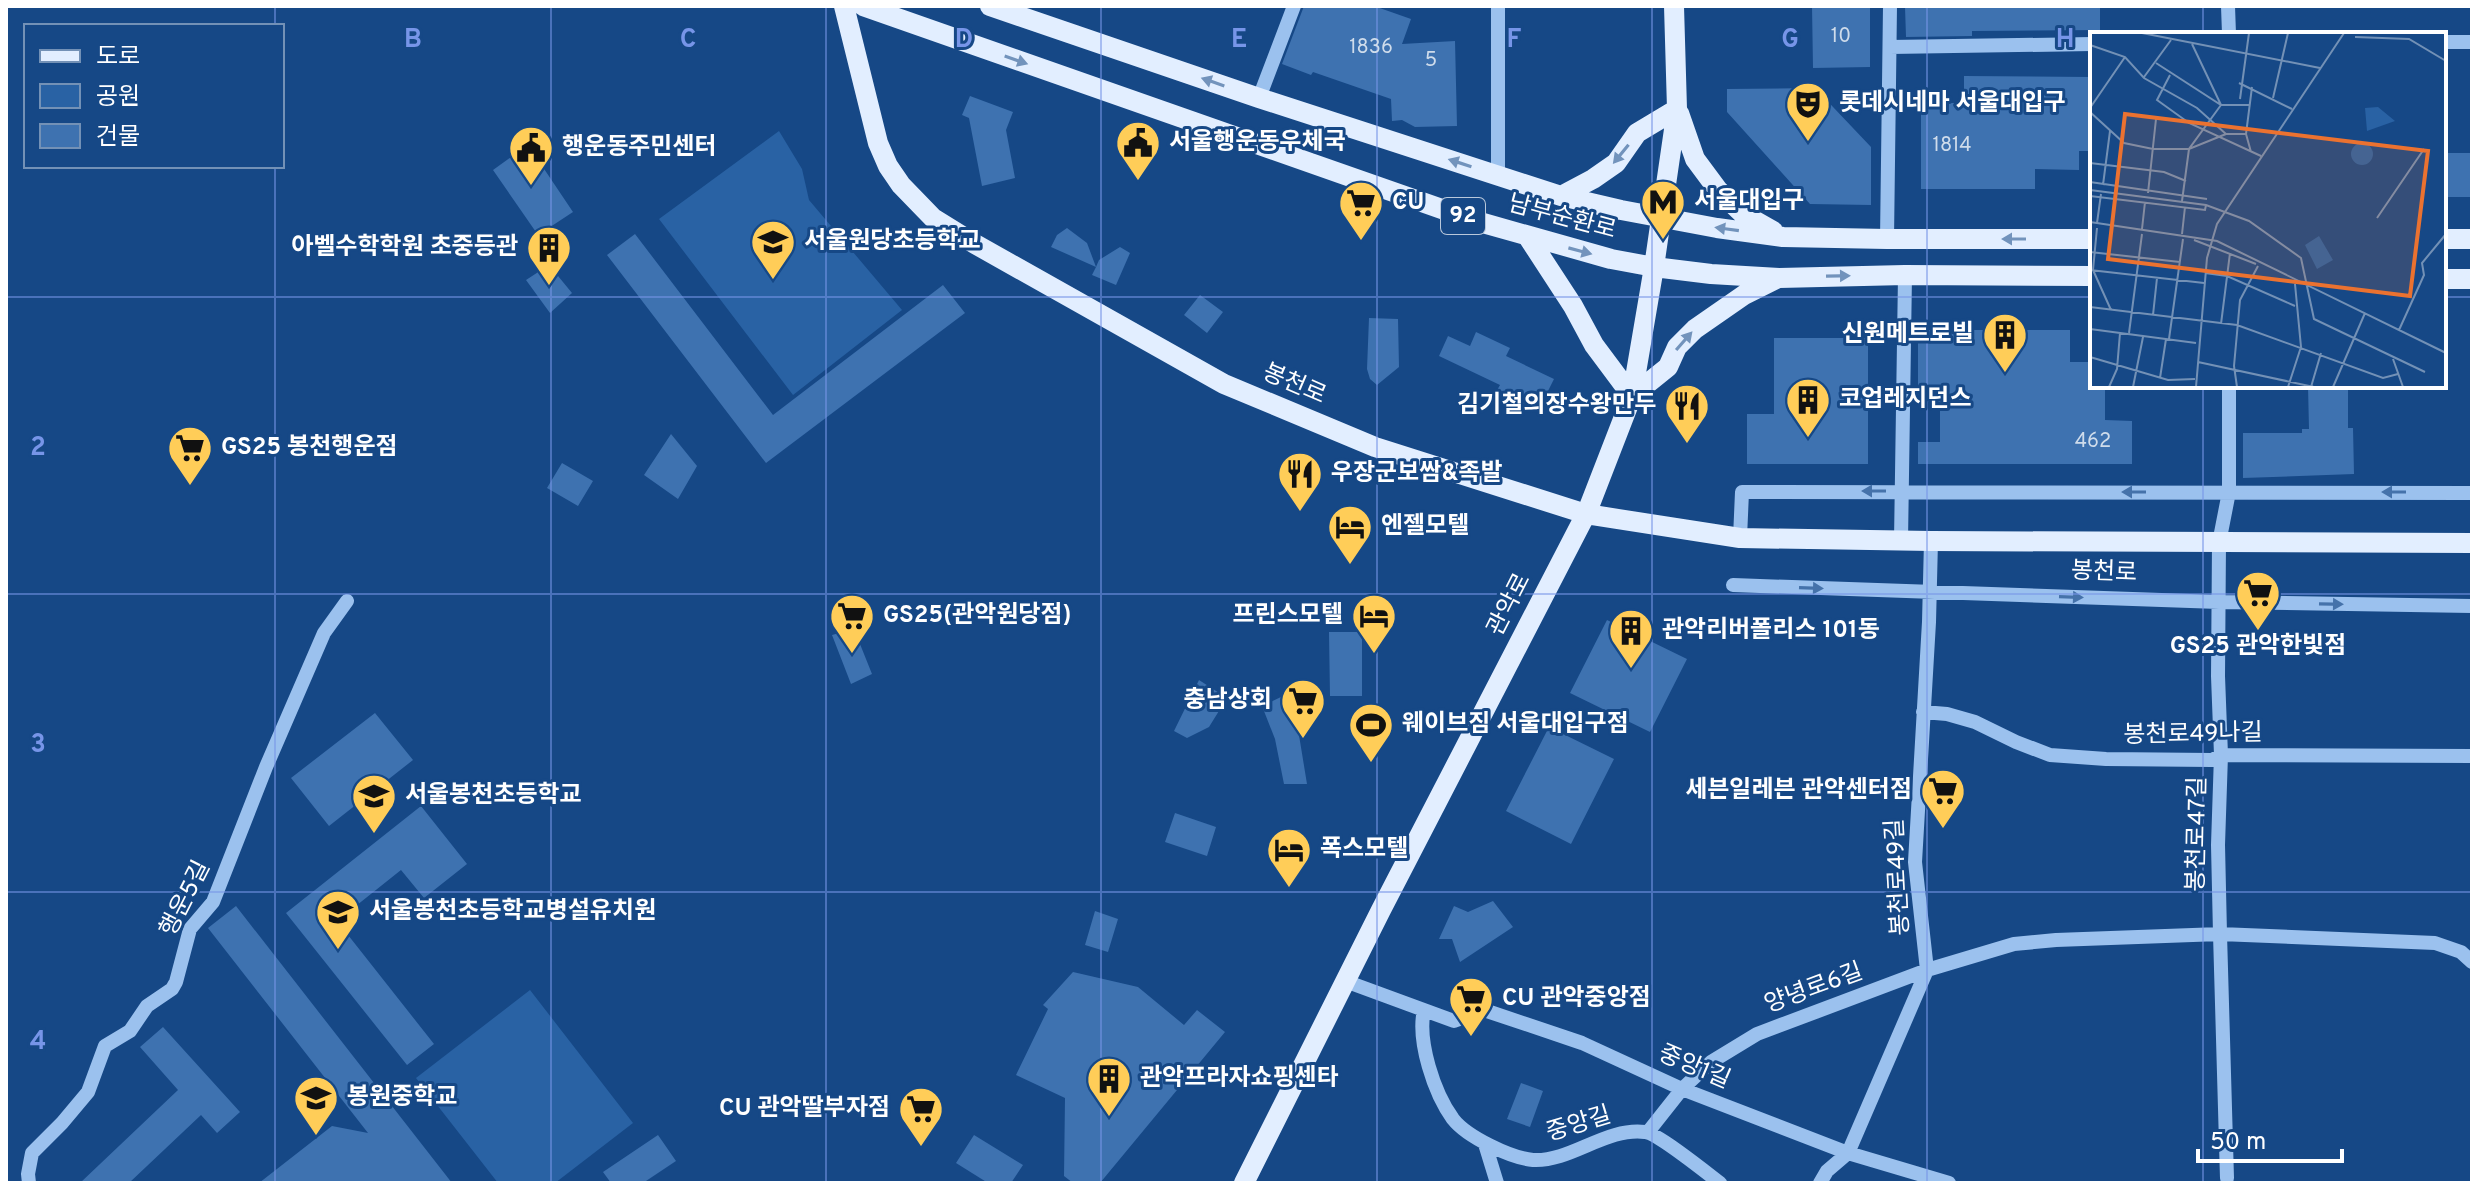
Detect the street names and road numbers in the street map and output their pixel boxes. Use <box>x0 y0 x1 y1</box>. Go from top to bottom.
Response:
street label: 남부순환로 <box>1505 189 1619 247</box>
road number: 92 <box>1441 198 1485 234</box>
street label: 봉천로 <box>1258 358 1330 412</box>
street label: 봉천로 <box>2070 557 2138 589</box>
street label: 관악로 <box>1482 569 1538 641</box>
street label: 봉천로49나길 <box>2123 719 2263 751</box>
street label: 봉천로47길 <box>2182 776 2214 892</box>
street label: 봉천로49길 <box>1881 818 1917 936</box>
street label: 행운5길 <box>154 856 218 942</box>
street label: 양녕로6길 <box>1761 957 1867 1021</box>
street label: 중앙1길 <box>1654 1040 1734 1096</box>
street label: 중앙길 <box>1543 1101 1615 1149</box>

